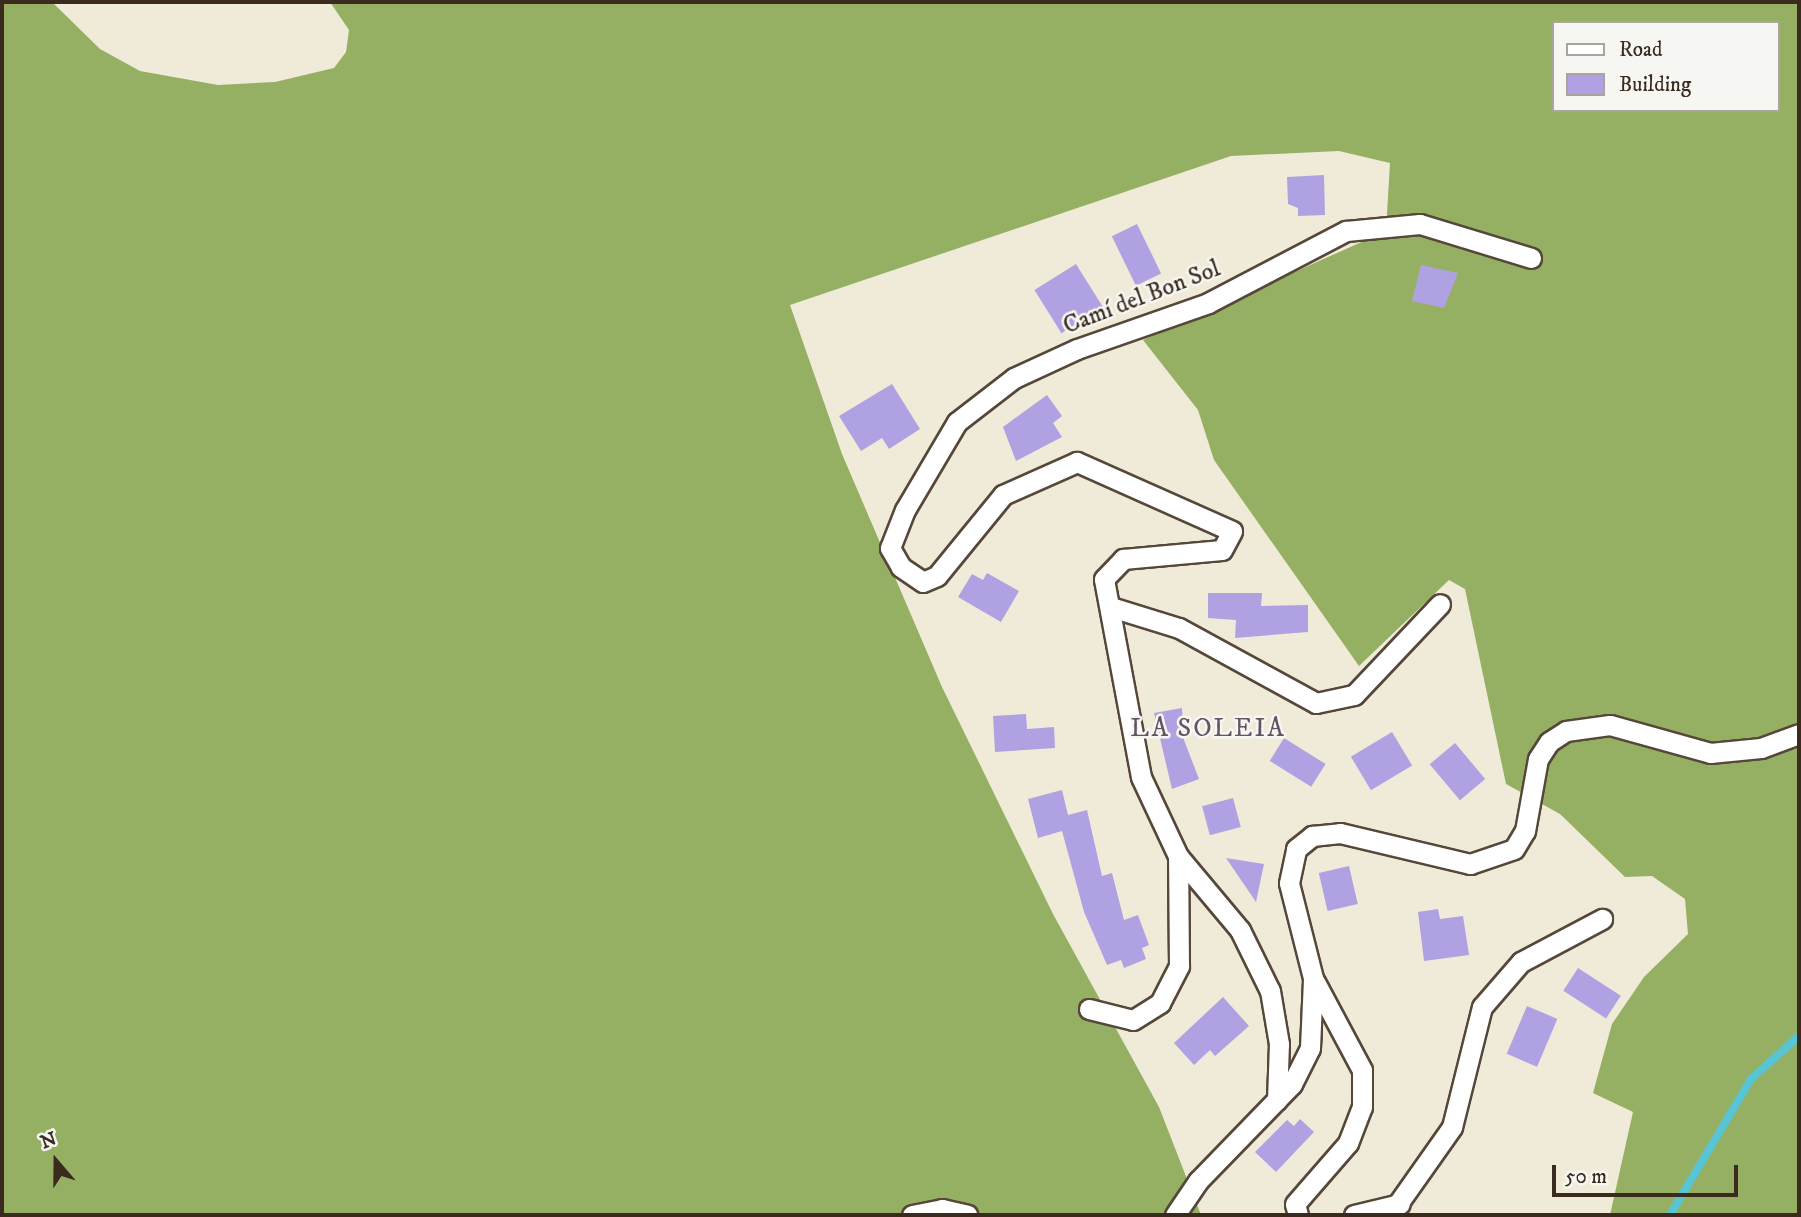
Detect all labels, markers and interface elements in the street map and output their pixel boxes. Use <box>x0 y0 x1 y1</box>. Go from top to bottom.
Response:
legend <box>1552 21 1780 112</box>
text: Road <box>1619 37 1663 63</box>
text: Building <box>1619 72 1691 98</box>
street label: Camí del Bon Sol <box>1059 255 1225 341</box>
district label: LA SOLEIA <box>1131 713 1285 745</box>
north arrow <box>21 1126 91 1196</box>
text: N <box>37 1127 60 1154</box>
scale bar <box>1556 1150 1742 1194</box>
text: 50 m <box>1565 1164 1607 1190</box>

